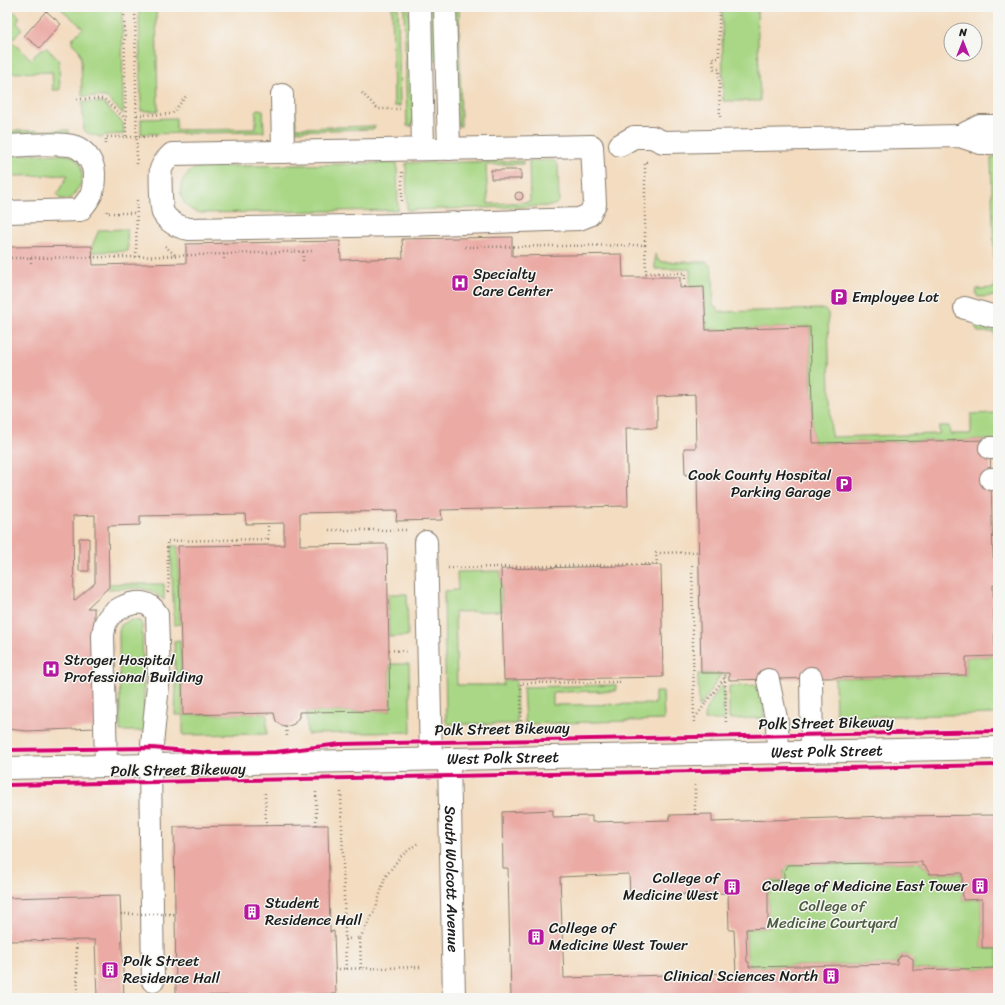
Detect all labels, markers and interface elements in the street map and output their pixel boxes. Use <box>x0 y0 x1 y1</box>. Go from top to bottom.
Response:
north arrow <box>943 22 983 62</box>
text: N <box>958 23 967 42</box>
place label: Specialty Care Center <box>473 261 553 304</box>
hospital icon: Specialty Care Center <box>450 273 470 293</box>
place label: Employee Lot <box>852 284 940 310</box>
parking icon: Employee Lot <box>829 287 849 307</box>
place label: Cook County Hospital Parking Garage <box>688 462 832 505</box>
parking icon: Cook County Hospital Parking Garage <box>834 474 854 494</box>
place label: Stroger Hospital Professional Building <box>64 647 204 690</box>
hospital icon: Stroger Hospital Professional Building <box>41 659 61 679</box>
street label: Polk Street Bikeway <box>758 709 894 737</box>
street label: Polk Street Bikeway <box>434 715 570 743</box>
street label: West Polk Street <box>771 737 884 766</box>
street label: West Polk Street <box>447 744 560 772</box>
street label: Polk Street Bikeway <box>110 756 246 784</box>
street label: South Wolcott Avenue <box>437 805 466 953</box>
place label: College of Medicine West <box>623 865 721 908</box>
place label: College of Medicine East Tower <box>762 873 968 899</box>
building icon: College of Medicine East Tower <box>970 876 990 896</box>
building icon: College of Medicine West <box>722 877 742 897</box>
place label: Student Residence Hall <box>265 890 363 933</box>
park label: College of Medicine Courtyard <box>767 893 898 936</box>
building icon: Student Residence Hall <box>242 902 262 922</box>
place label: College of Medicine West Tower <box>549 915 688 958</box>
building icon: College of Medicine West Tower <box>526 927 546 947</box>
place label: Polk Street Residence Hall <box>123 948 221 991</box>
building icon: Polk Street Residence Hall <box>100 960 120 980</box>
place label: Clinical Sciences North <box>664 963 818 989</box>
building icon: Clinical Sciences North <box>821 966 841 986</box>

